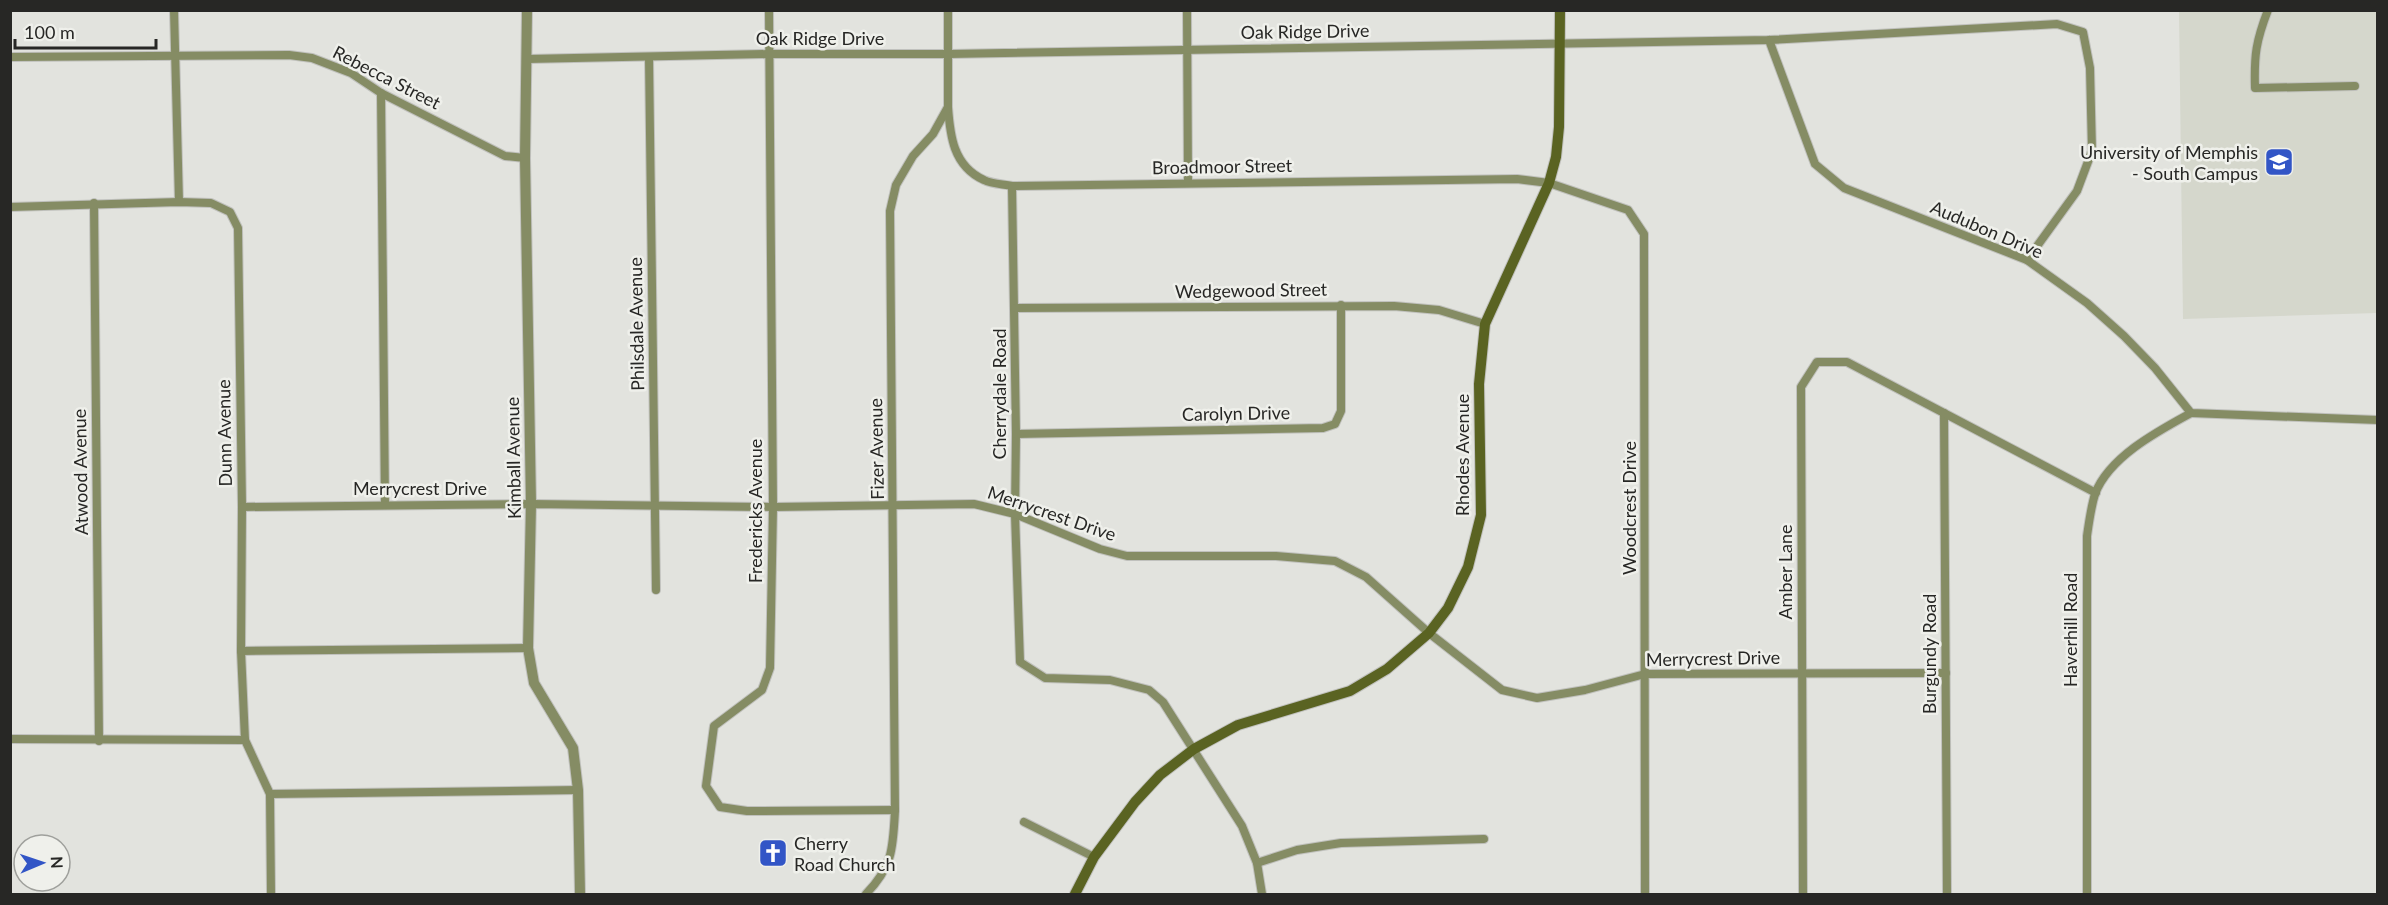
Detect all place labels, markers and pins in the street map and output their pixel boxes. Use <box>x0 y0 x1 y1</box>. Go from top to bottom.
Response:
place label: University of Memphis - South Campus <box>2080 141 2258 184</box>
school or university icon: University of Memphis - South Campus <box>2263 146 2295 178</box>
place label: Cherry Road Church <box>794 832 895 875</box>
church icon: Cherry Road Church <box>757 837 789 869</box>

